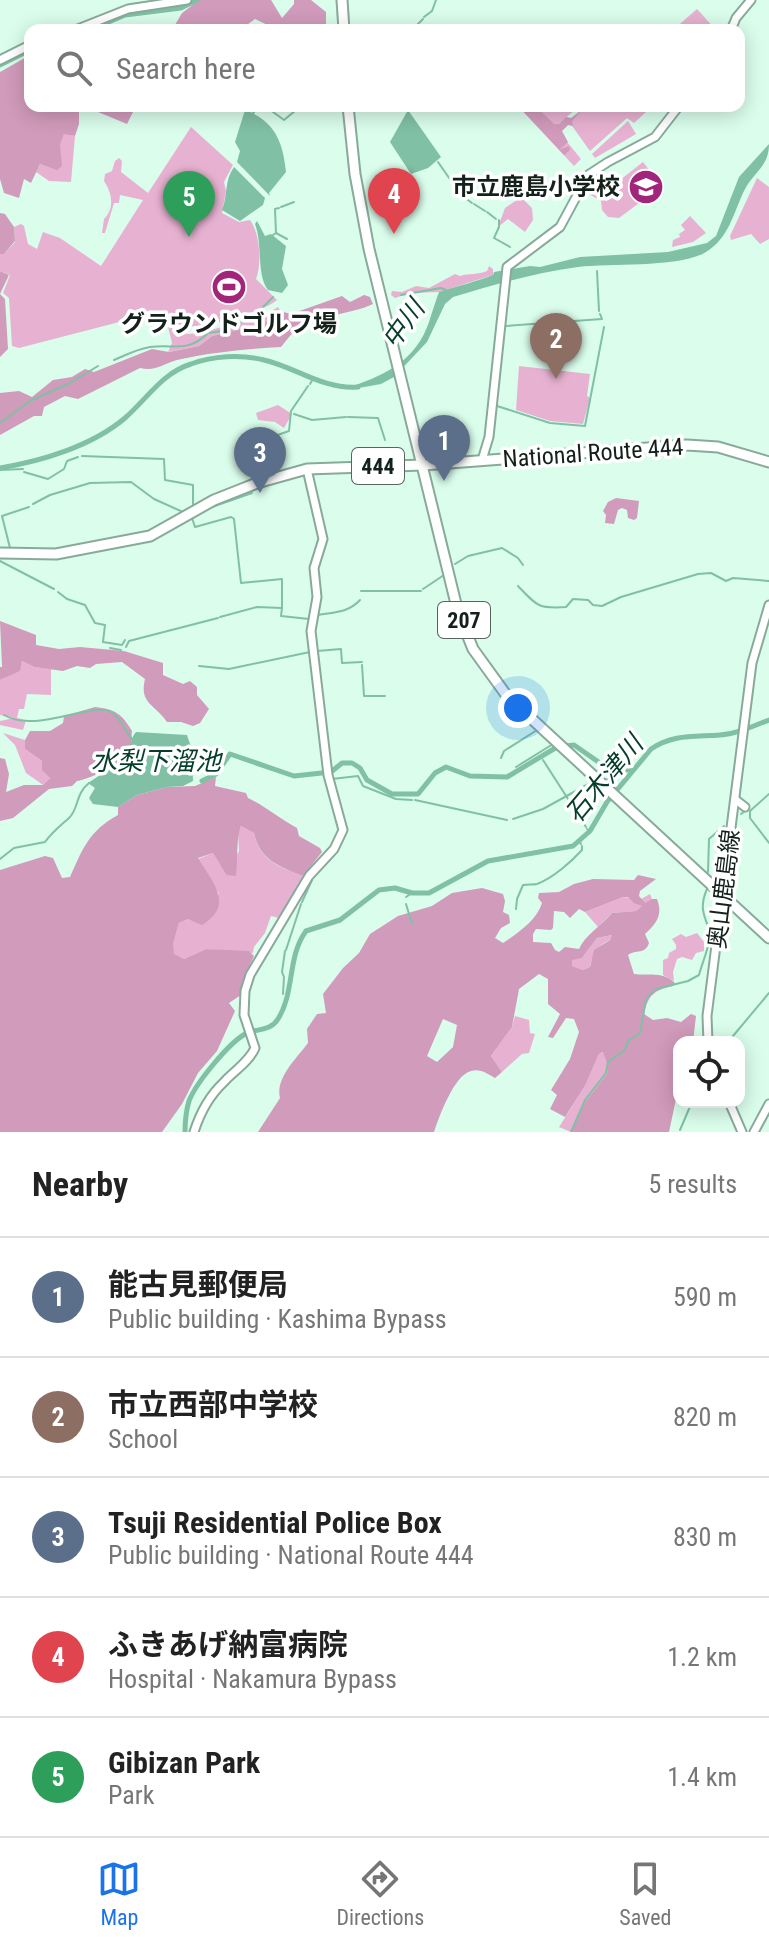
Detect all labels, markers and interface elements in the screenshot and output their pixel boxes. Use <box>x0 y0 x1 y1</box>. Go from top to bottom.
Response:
search box <box>24 24 745 112</box>
icon: search <box>52 46 96 90</box>
text: Search here <box>116 51 256 86</box>
pin: 4 <box>368 168 420 234</box>
school or university icon: 市立鹿島小学校 <box>627 168 665 206</box>
pin: 5 <box>163 171 215 237</box>
place label: 市立鹿島小学校 <box>452 173 620 201</box>
sports icon: グラウンドゴルフ場 <box>210 268 248 306</box>
water label: 中川 <box>376 292 432 354</box>
place label: グラウンドゴルフ場 <box>121 310 337 338</box>
pin: 2 <box>530 313 582 379</box>
pin: 1 <box>418 415 470 481</box>
pin: 3 <box>234 427 286 493</box>
street label: National Route 444 <box>502 433 684 473</box>
road number: 444 <box>352 448 404 484</box>
road number: 207 <box>438 602 490 638</box>
your location <box>498 688 538 728</box>
water label: 石木津川 <box>559 727 651 828</box>
water label: 水梨下溜池 <box>91 746 224 776</box>
street label: 奥山鹿島線 <box>703 828 745 950</box>
map controls <box>673 1036 745 1108</box>
button: locate <box>673 1036 745 1108</box>
text: Nearby <box>32 1164 128 1204</box>
text: 5 results <box>648 1169 737 1199</box>
text: 能古見郵便局 <box>108 1267 288 1302</box>
text: 1 <box>51 1282 65 1312</box>
text: 590 m <box>673 1282 737 1312</box>
text: Public building · Kashima Bypass <box>108 1304 447 1334</box>
text: 市立西部中学校 <box>108 1387 318 1422</box>
text: 2 <box>51 1402 65 1432</box>
text: 820 m <box>673 1402 737 1432</box>
text: School <box>108 1424 178 1454</box>
text: Tsuji Residential Police Box <box>108 1505 442 1540</box>
text: 3 <box>51 1522 65 1552</box>
text: 830 m <box>673 1522 737 1552</box>
text: Public building · National Route 444 <box>108 1540 474 1570</box>
text: ふきあげ納富病院 <box>108 1627 348 1662</box>
text: 4 <box>51 1642 65 1672</box>
text: 1.2 km <box>667 1642 737 1672</box>
text: Hospital · Nakamura Bypass <box>108 1664 397 1694</box>
text: Gibizan Park <box>108 1745 260 1780</box>
text: 5 <box>51 1762 65 1792</box>
text: 1.4 km <box>667 1762 737 1792</box>
text: Park <box>108 1780 154 1810</box>
tab: Map <box>97 1857 141 1930</box>
tab: Directions <box>336 1857 424 1930</box>
tab: Saved <box>619 1857 672 1930</box>

